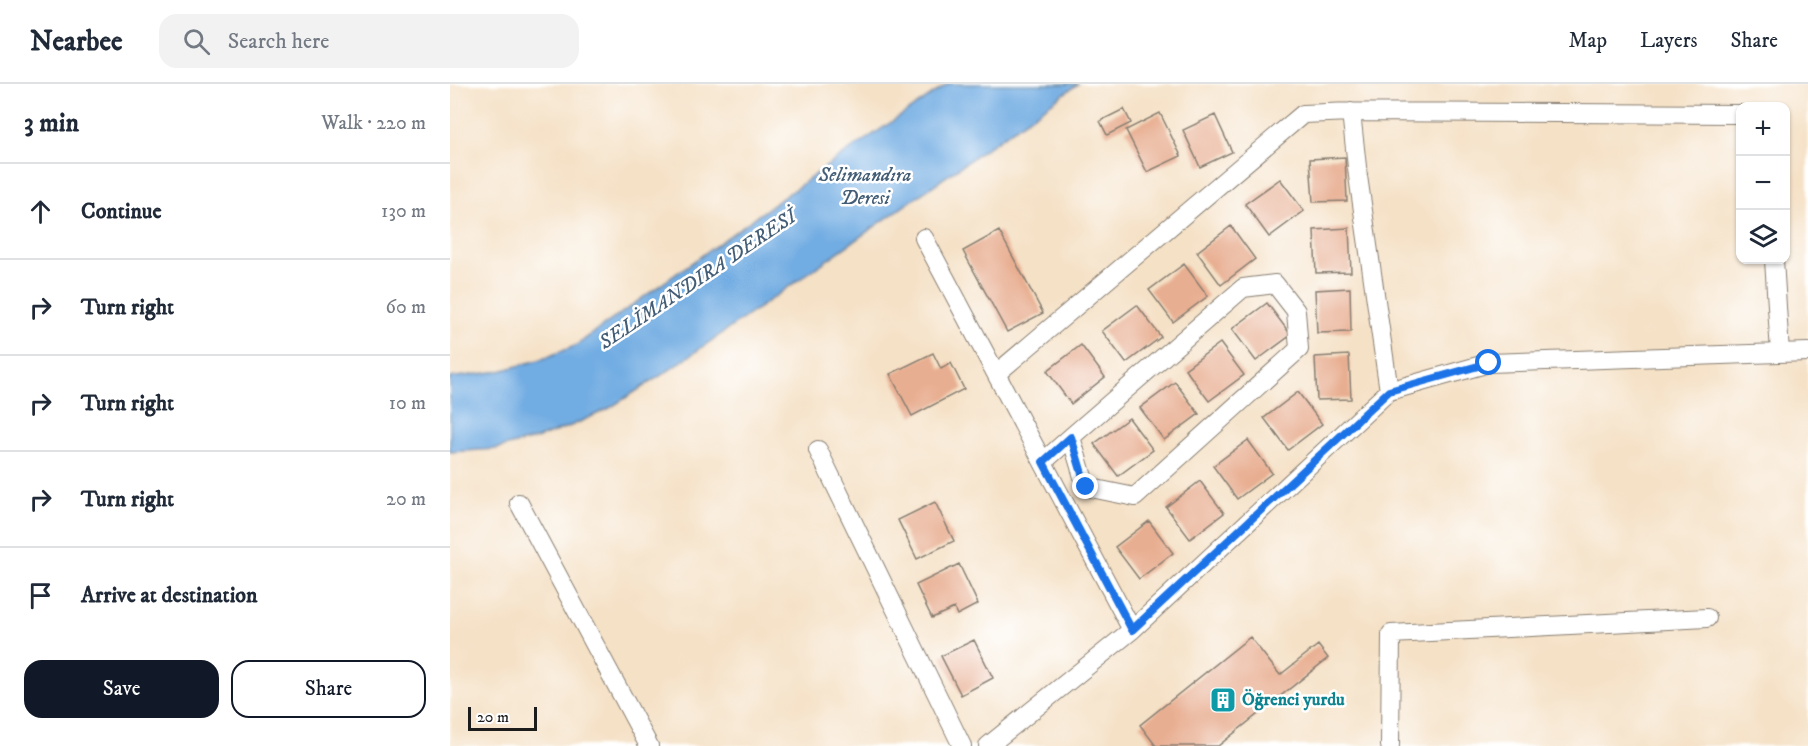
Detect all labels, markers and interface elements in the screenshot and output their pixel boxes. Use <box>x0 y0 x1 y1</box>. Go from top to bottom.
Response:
search box <box>159 14 579 68</box>
text: Nearbee <box>30 24 123 59</box>
icon: search <box>180 25 213 58</box>
text: Search here <box>228 28 329 55</box>
text: Map <box>1568 28 1607 54</box>
text: Layers <box>1640 28 1698 54</box>
text: Share <box>1731 28 1778 54</box>
map controls <box>1736 102 1790 264</box>
button: + <box>1736 102 1790 156</box>
text: 3 min <box>24 107 79 140</box>
text: Walk · 220 m <box>321 111 426 136</box>
button: − <box>1736 156 1790 210</box>
water label: Selimandıra Deresi <box>817 163 912 211</box>
icon: ahead <box>24 195 57 228</box>
text: Continue <box>81 198 162 225</box>
text: 130 m <box>381 199 426 224</box>
water label: SELİMANDIRA DERESİ <box>594 202 805 356</box>
button: layers <box>1736 210 1790 264</box>
icon: right <box>24 291 57 324</box>
text: Turn right <box>81 294 174 321</box>
text: 60 m <box>386 295 426 320</box>
route start <box>1475 349 1501 375</box>
icon: right <box>24 387 57 420</box>
text: Turn right <box>81 390 174 417</box>
text: 10 m <box>389 391 426 416</box>
route end <box>1072 473 1098 499</box>
icon: right <box>24 483 57 516</box>
text: Turn right <box>81 486 174 513</box>
text: 20 m <box>386 487 426 512</box>
icon: arrive <box>24 579 57 612</box>
text: Arrive at destination <box>81 582 258 609</box>
button: Save <box>24 660 219 718</box>
button: Share <box>231 660 426 718</box>
building icon: Öğrenci yurdu <box>1208 685 1238 715</box>
place label: Öğrenci yurdu <box>1242 688 1345 711</box>
scale bar <box>468 704 537 732</box>
text: 20 m <box>477 707 509 727</box>

